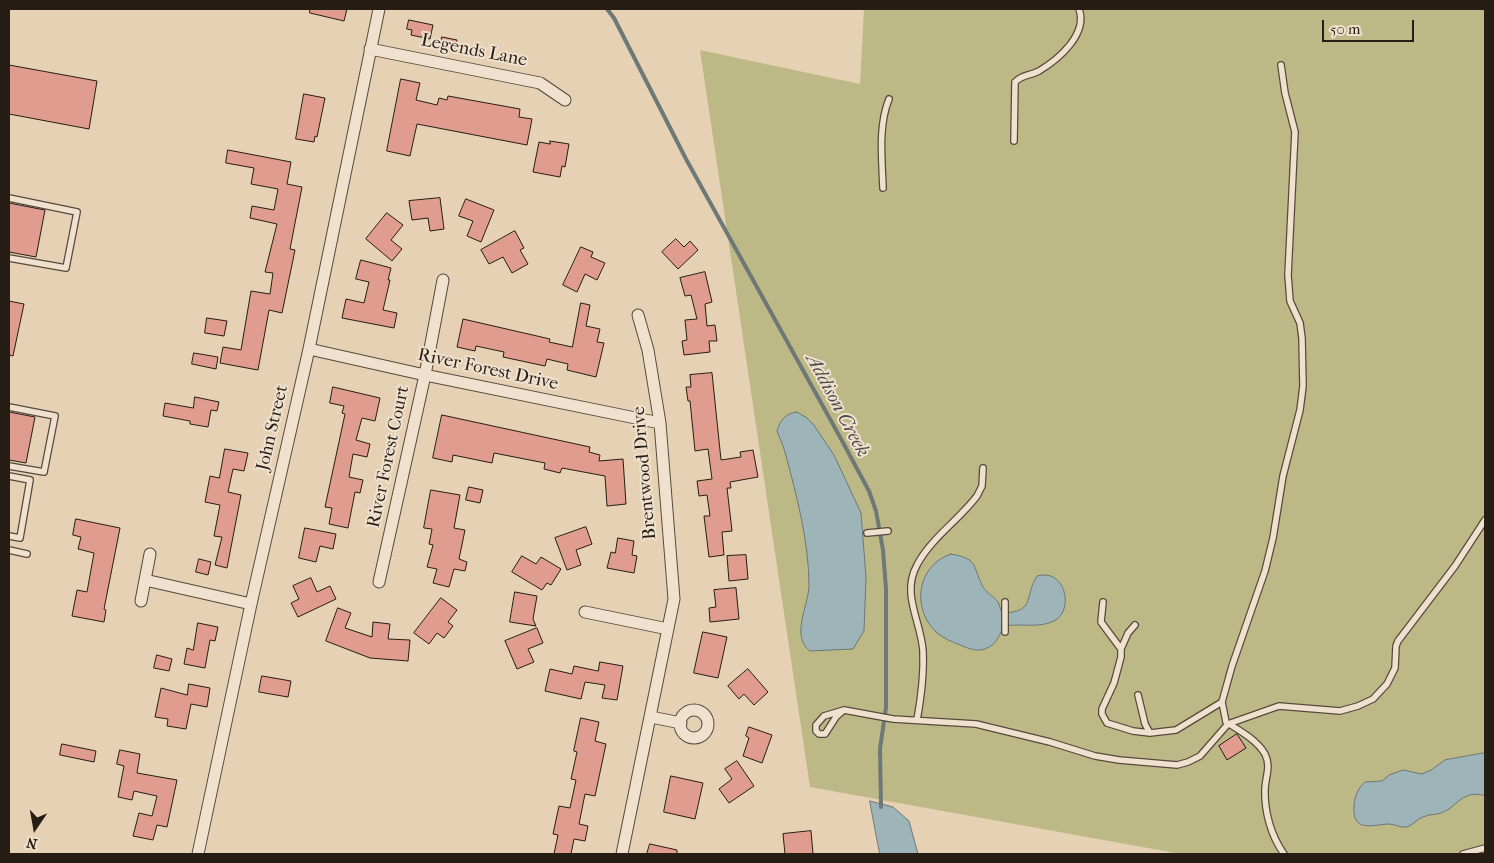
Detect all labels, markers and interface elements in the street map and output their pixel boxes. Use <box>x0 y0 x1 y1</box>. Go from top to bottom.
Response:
scale bar <box>1324 10 1416 42</box>
text: 50 m <box>1330 20 1360 38</box>
street label: Legends Lane <box>419 30 529 72</box>
street label: River Forest Drive <box>416 345 560 395</box>
water label: Addison Creek <box>800 351 874 461</box>
street label: John Street <box>253 383 293 473</box>
street label: River Forest Court <box>363 384 415 530</box>
street label: Brentwood Drive <box>628 405 662 541</box>
north arrow <box>10 803 60 853</box>
text: N <box>25 834 39 853</box>

